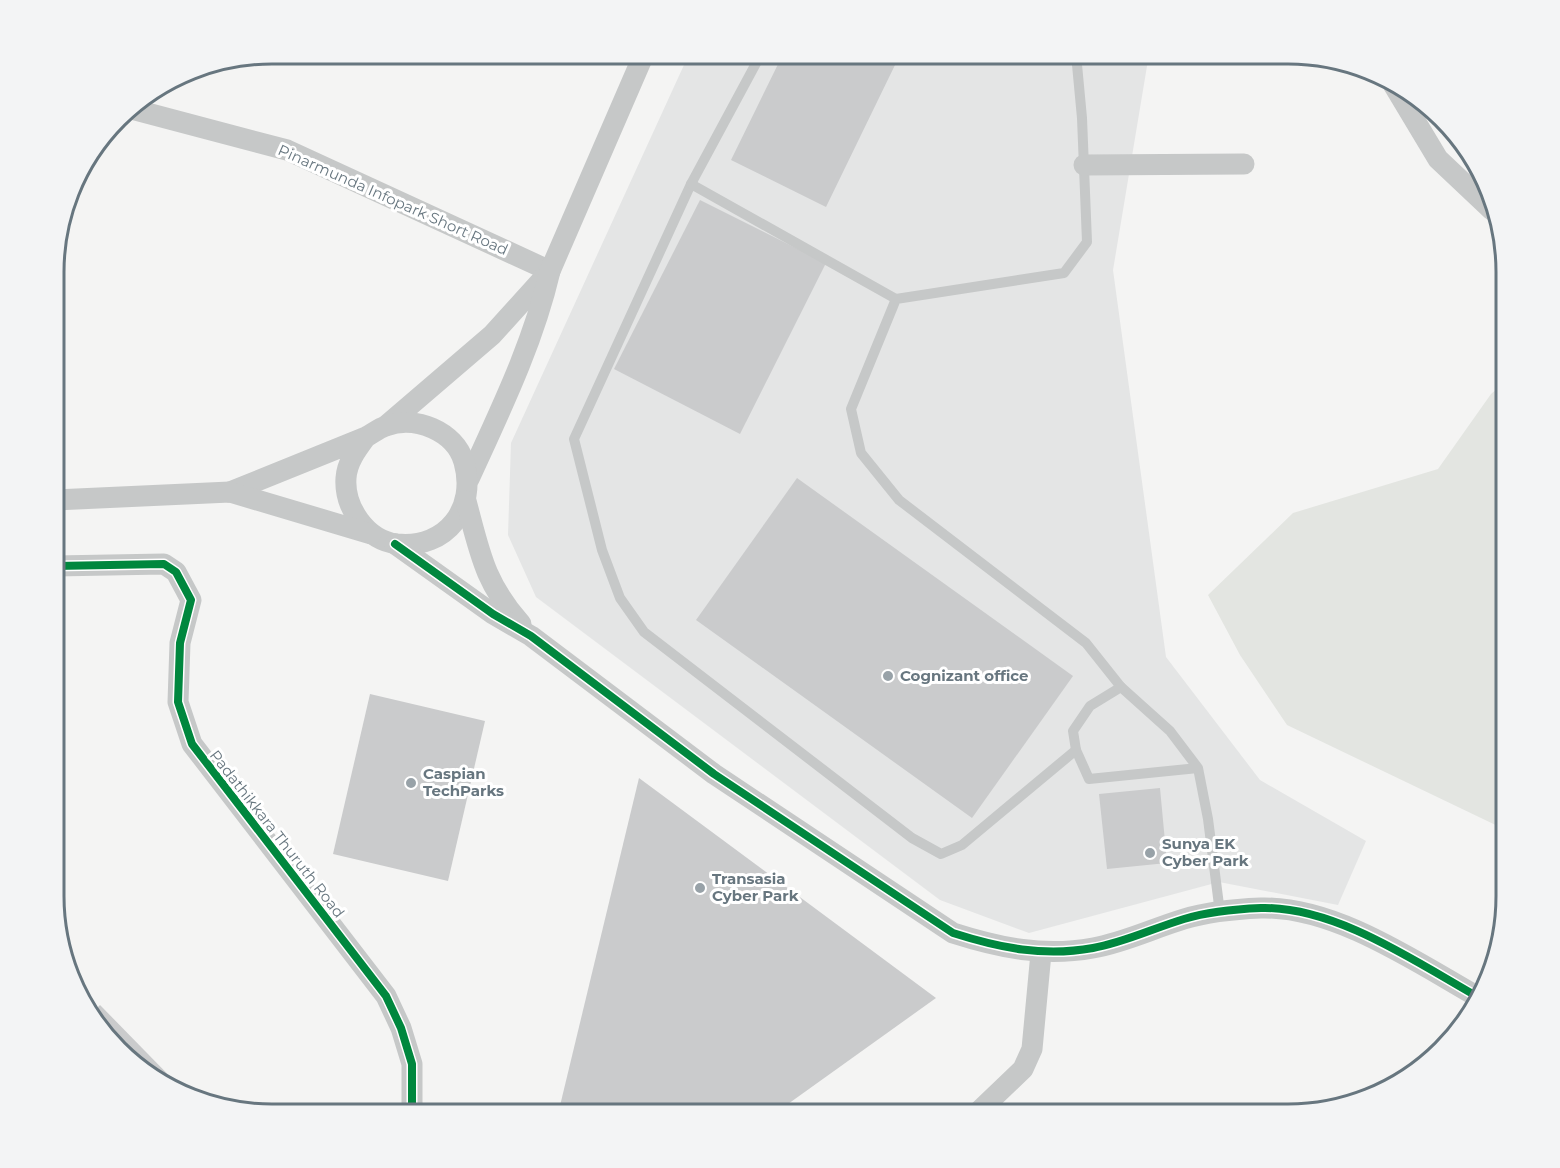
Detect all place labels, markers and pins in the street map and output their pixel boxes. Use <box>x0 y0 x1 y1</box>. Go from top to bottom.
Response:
place label: Cognizant office <box>900 666 1029 685</box>
marker: Cognizant office <box>881 669 895 683</box>
place label: Caspian TechParks <box>423 764 504 800</box>
marker: Caspian TechParks <box>404 776 418 790</box>
place label: Sunya EK Cyber Park <box>1162 834 1249 870</box>
marker: Sunya EK Cyber Park <box>1143 846 1157 860</box>
place label: Transasia Cyber Park <box>712 869 799 905</box>
marker: Transasia Cyber Park <box>693 881 707 895</box>

